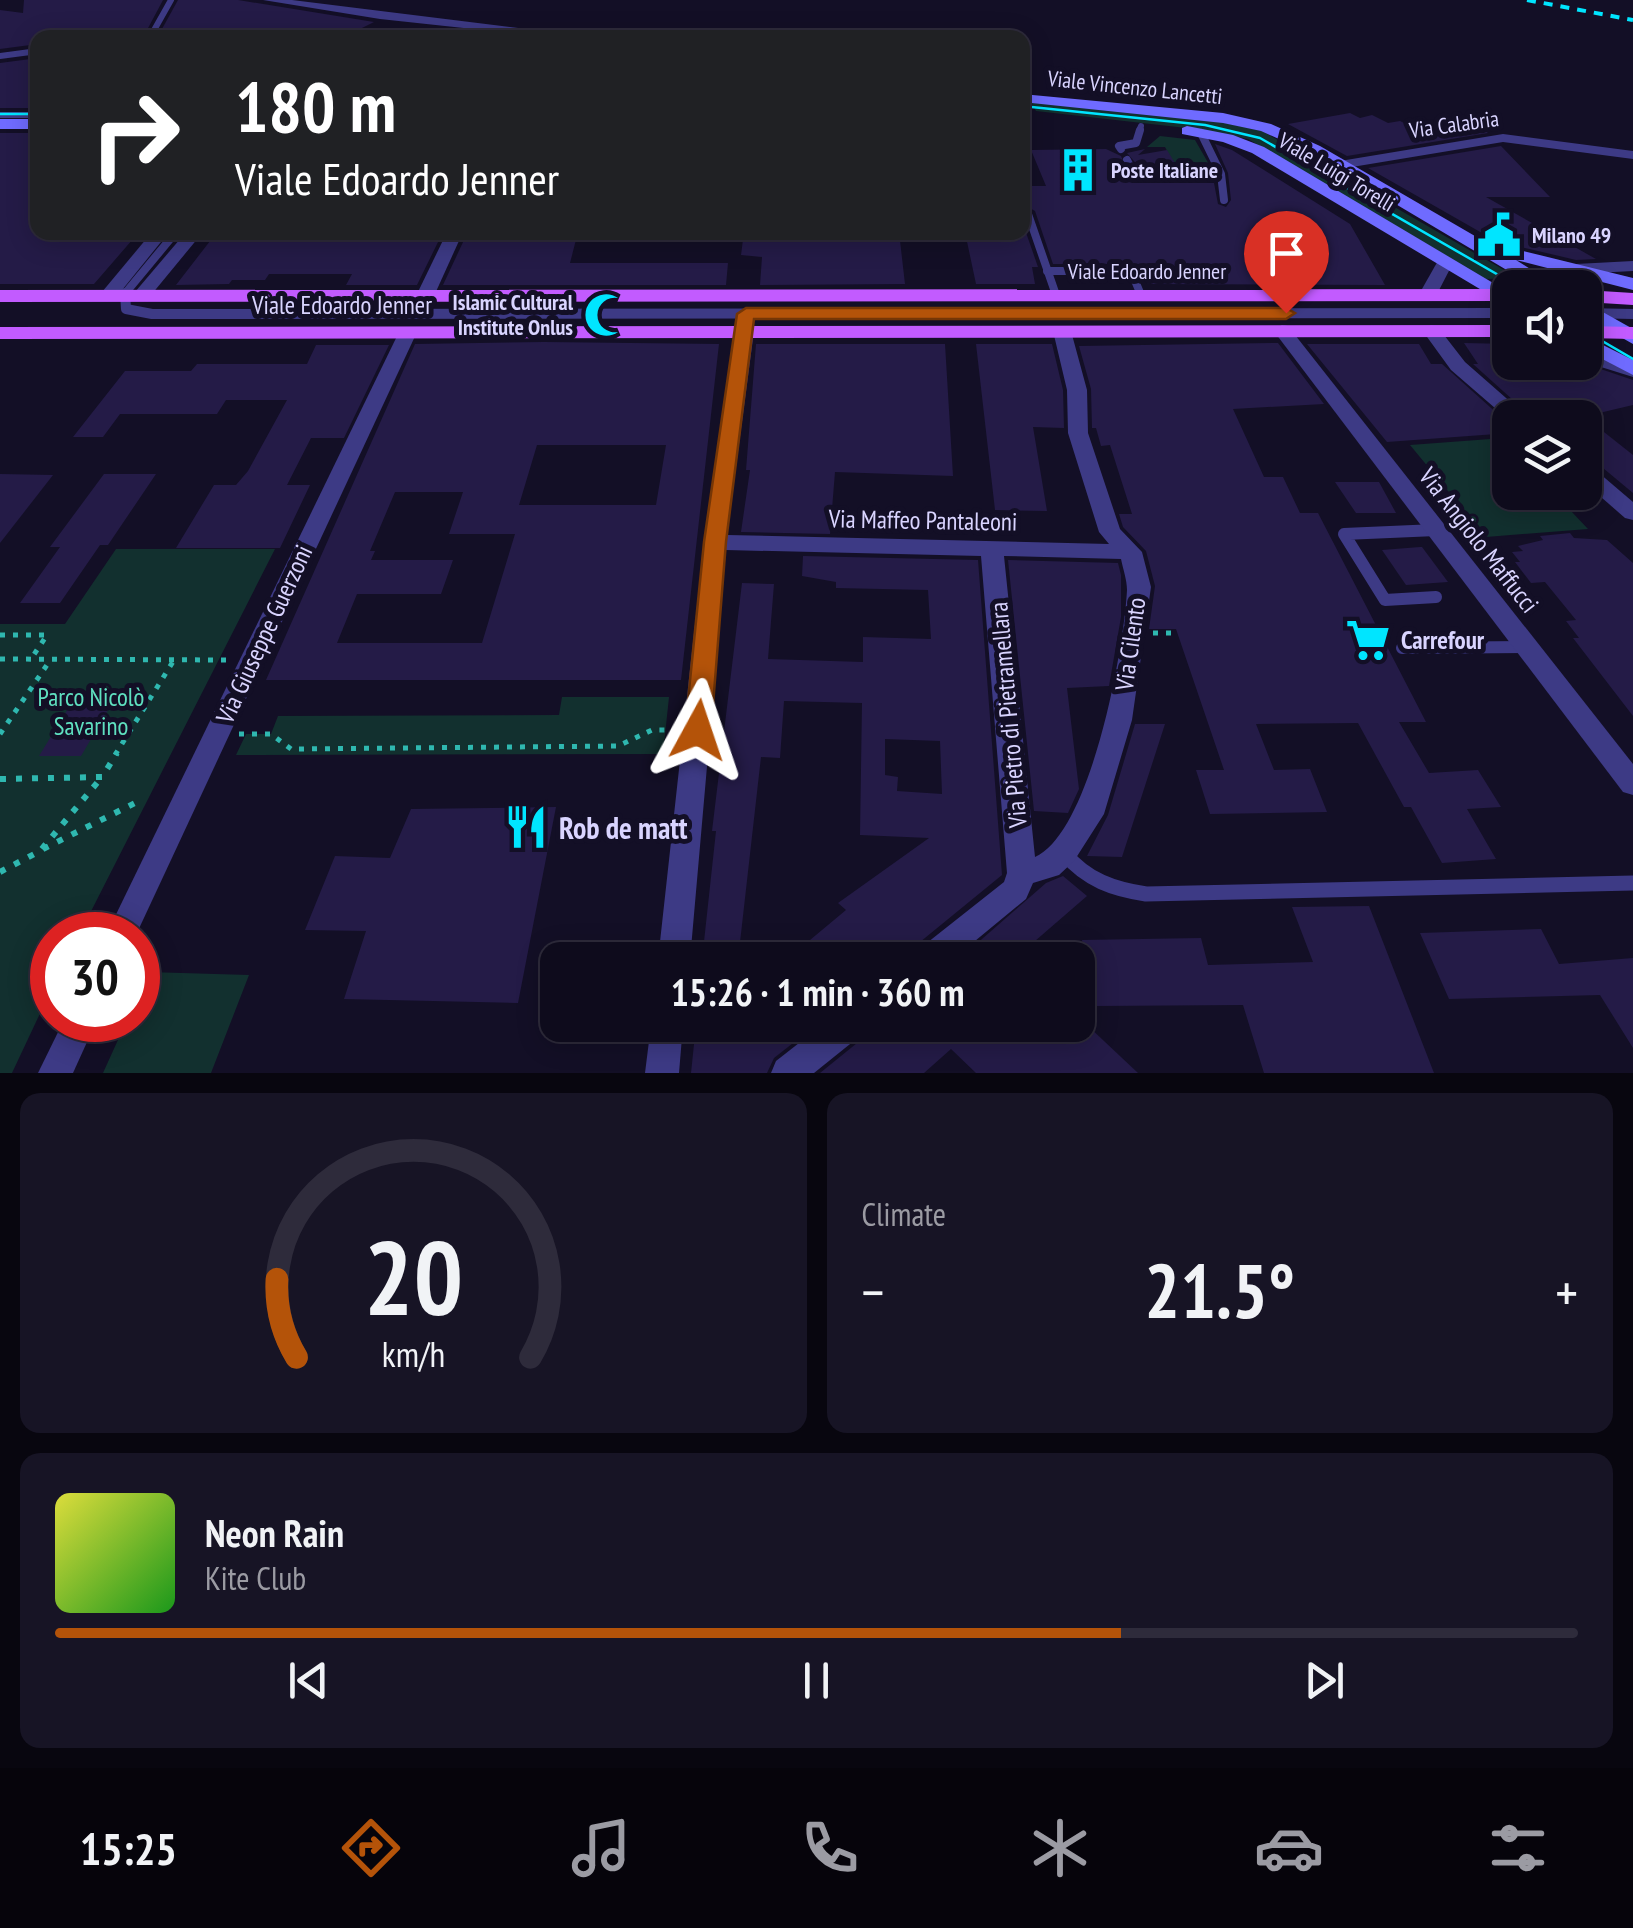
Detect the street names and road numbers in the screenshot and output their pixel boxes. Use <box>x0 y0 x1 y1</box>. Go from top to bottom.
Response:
street label: Viale Vincenzo Lancetti <box>1045 64 1224 110</box>
street label: Via Calabria <box>1406 104 1501 144</box>
street label: Viale Luigi Torelli <box>1273 126 1401 218</box>
street label: Viale Edoardo Jenner <box>1067 257 1226 285</box>
street label: Viale Edoardo Jenner <box>251 289 432 321</box>
street label: Via Angiolo Maffucci <box>1412 460 1546 619</box>
street label: Via Maffeo Pantaleoni <box>827 502 1018 538</box>
street label: Via Giuseppe Guerzoni <box>208 540 319 729</box>
street label: Via Cilento <box>1107 595 1152 694</box>
street label: Via Pietro di Pietramellara <box>982 601 1034 830</box>

